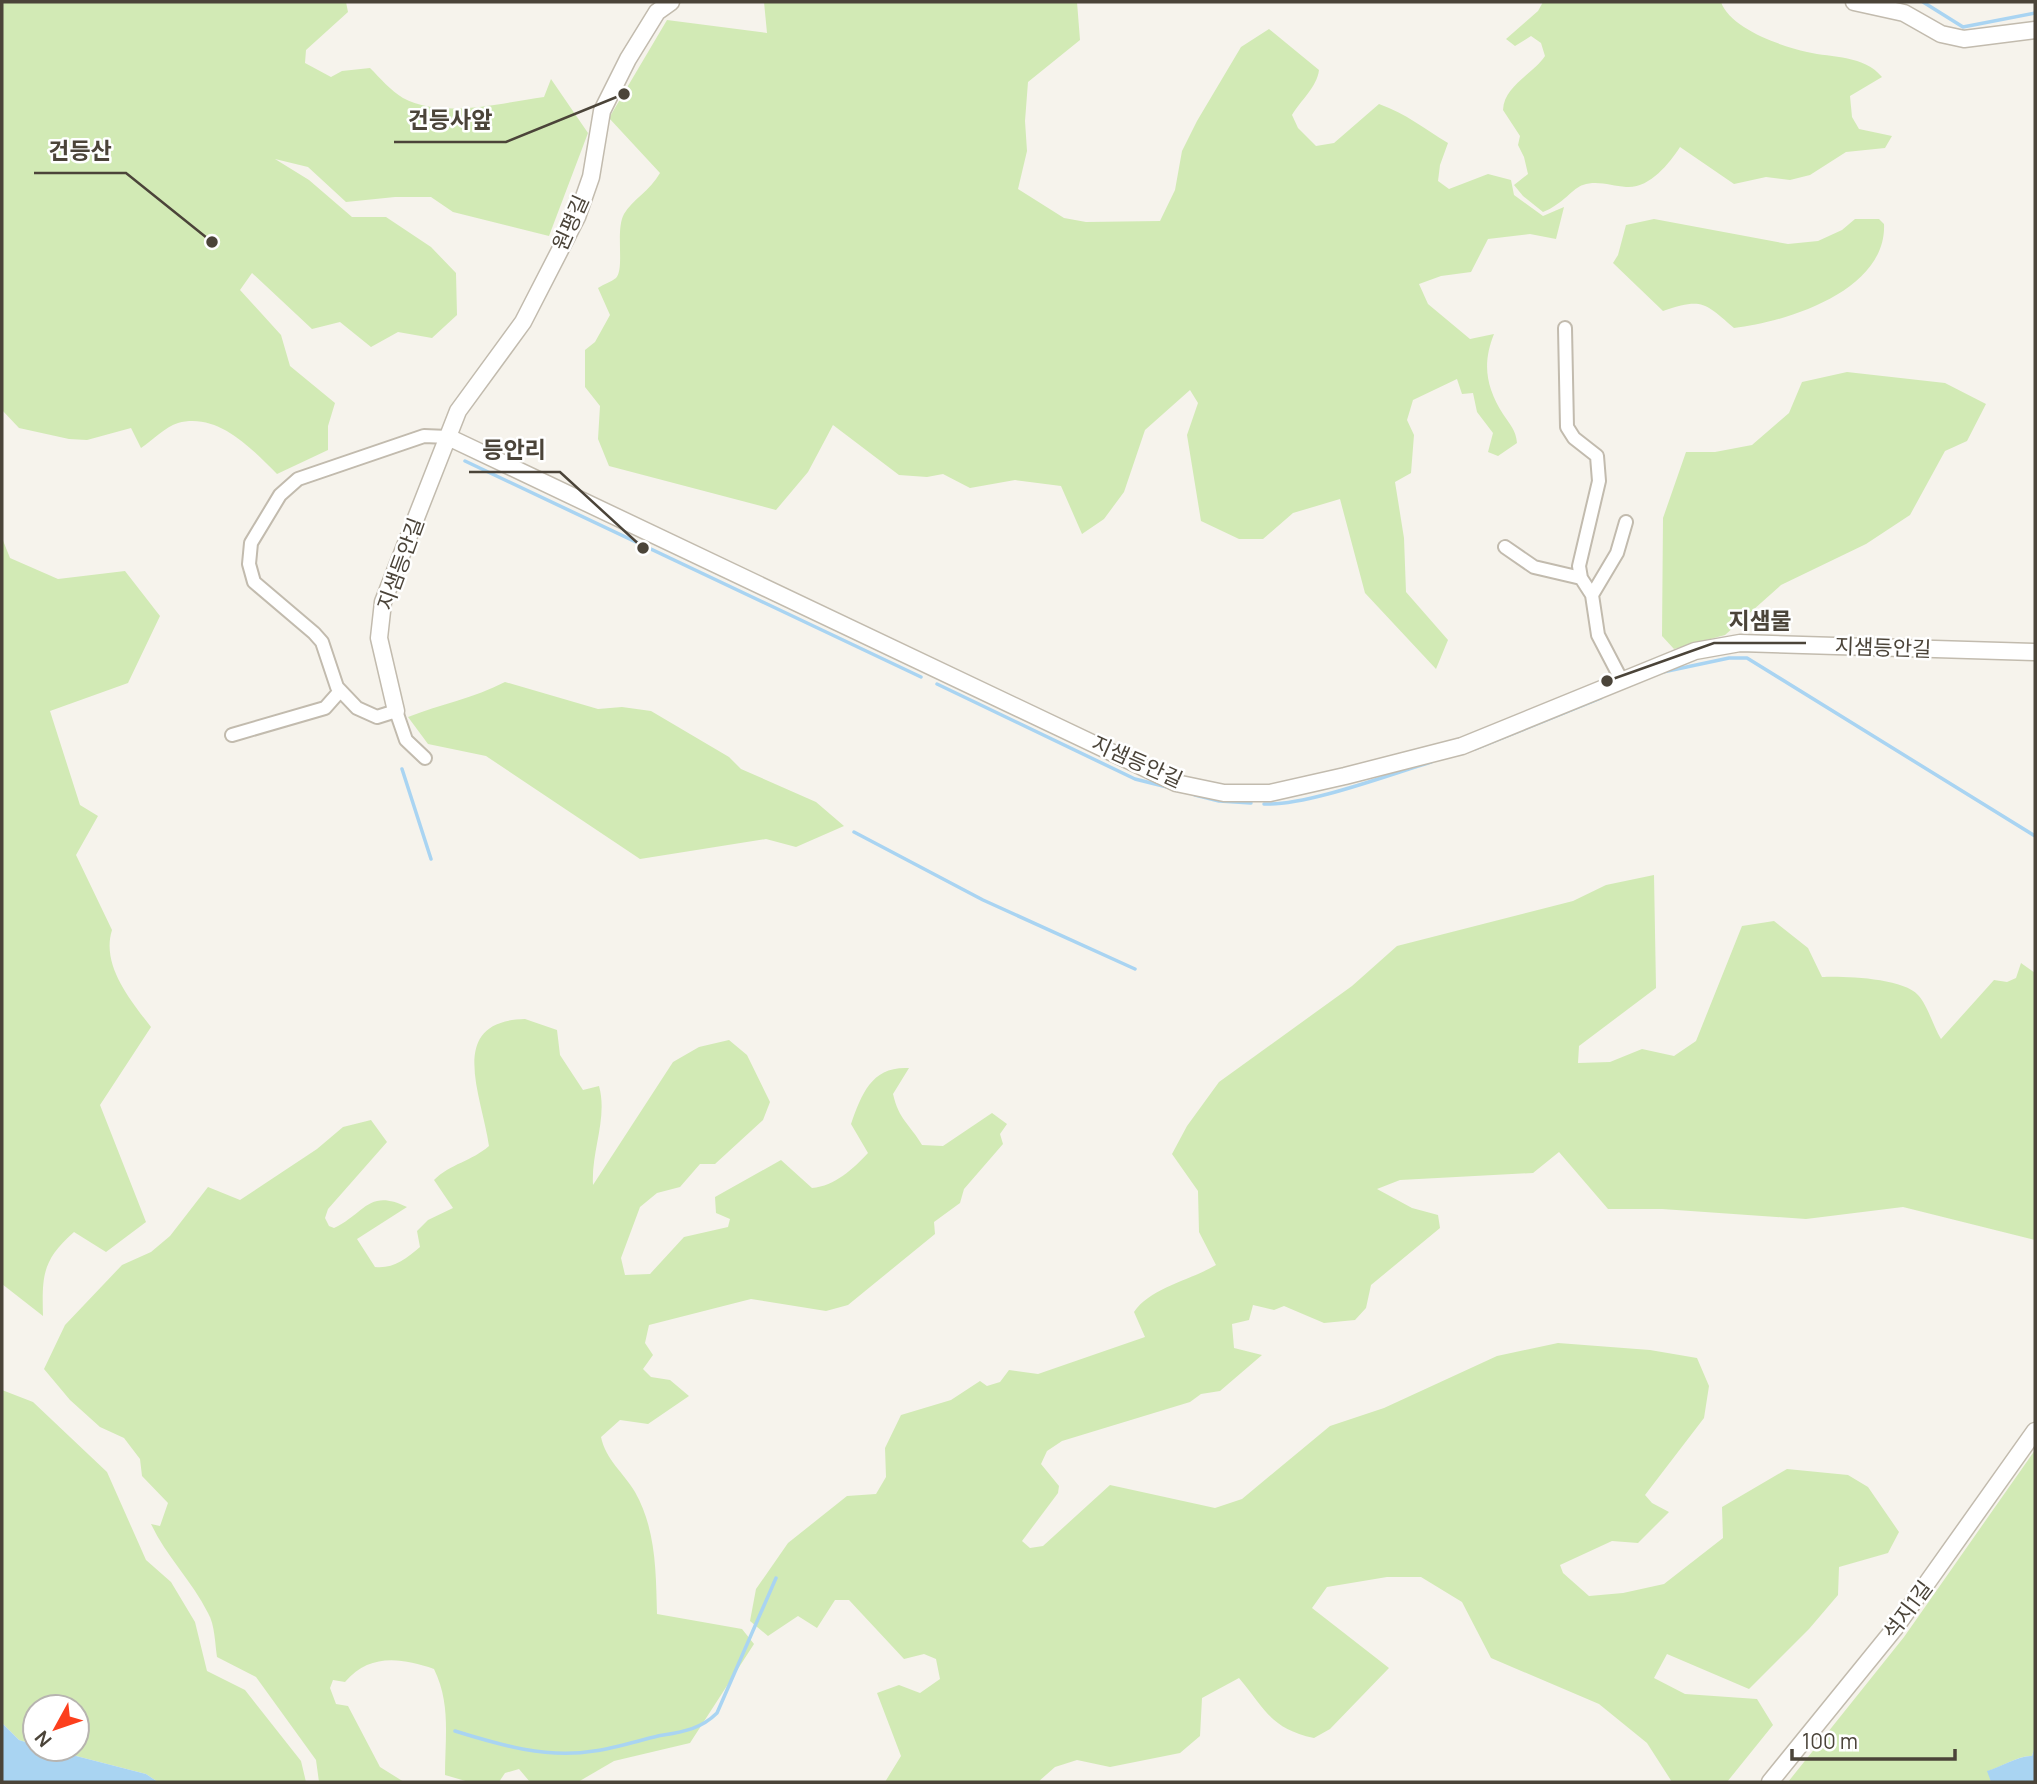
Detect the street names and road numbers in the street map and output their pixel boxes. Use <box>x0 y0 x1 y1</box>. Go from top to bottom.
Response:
street label: 원평길 <box>546 190 595 255</box>
street label: 지샘등안길 <box>370 513 430 614</box>
street label: 지샘등안길 <box>1834 631 1932 663</box>
street label: 지샘등안길 <box>1088 729 1187 794</box>
street label: 석지1길 <box>1876 1575 1938 1644</box>

